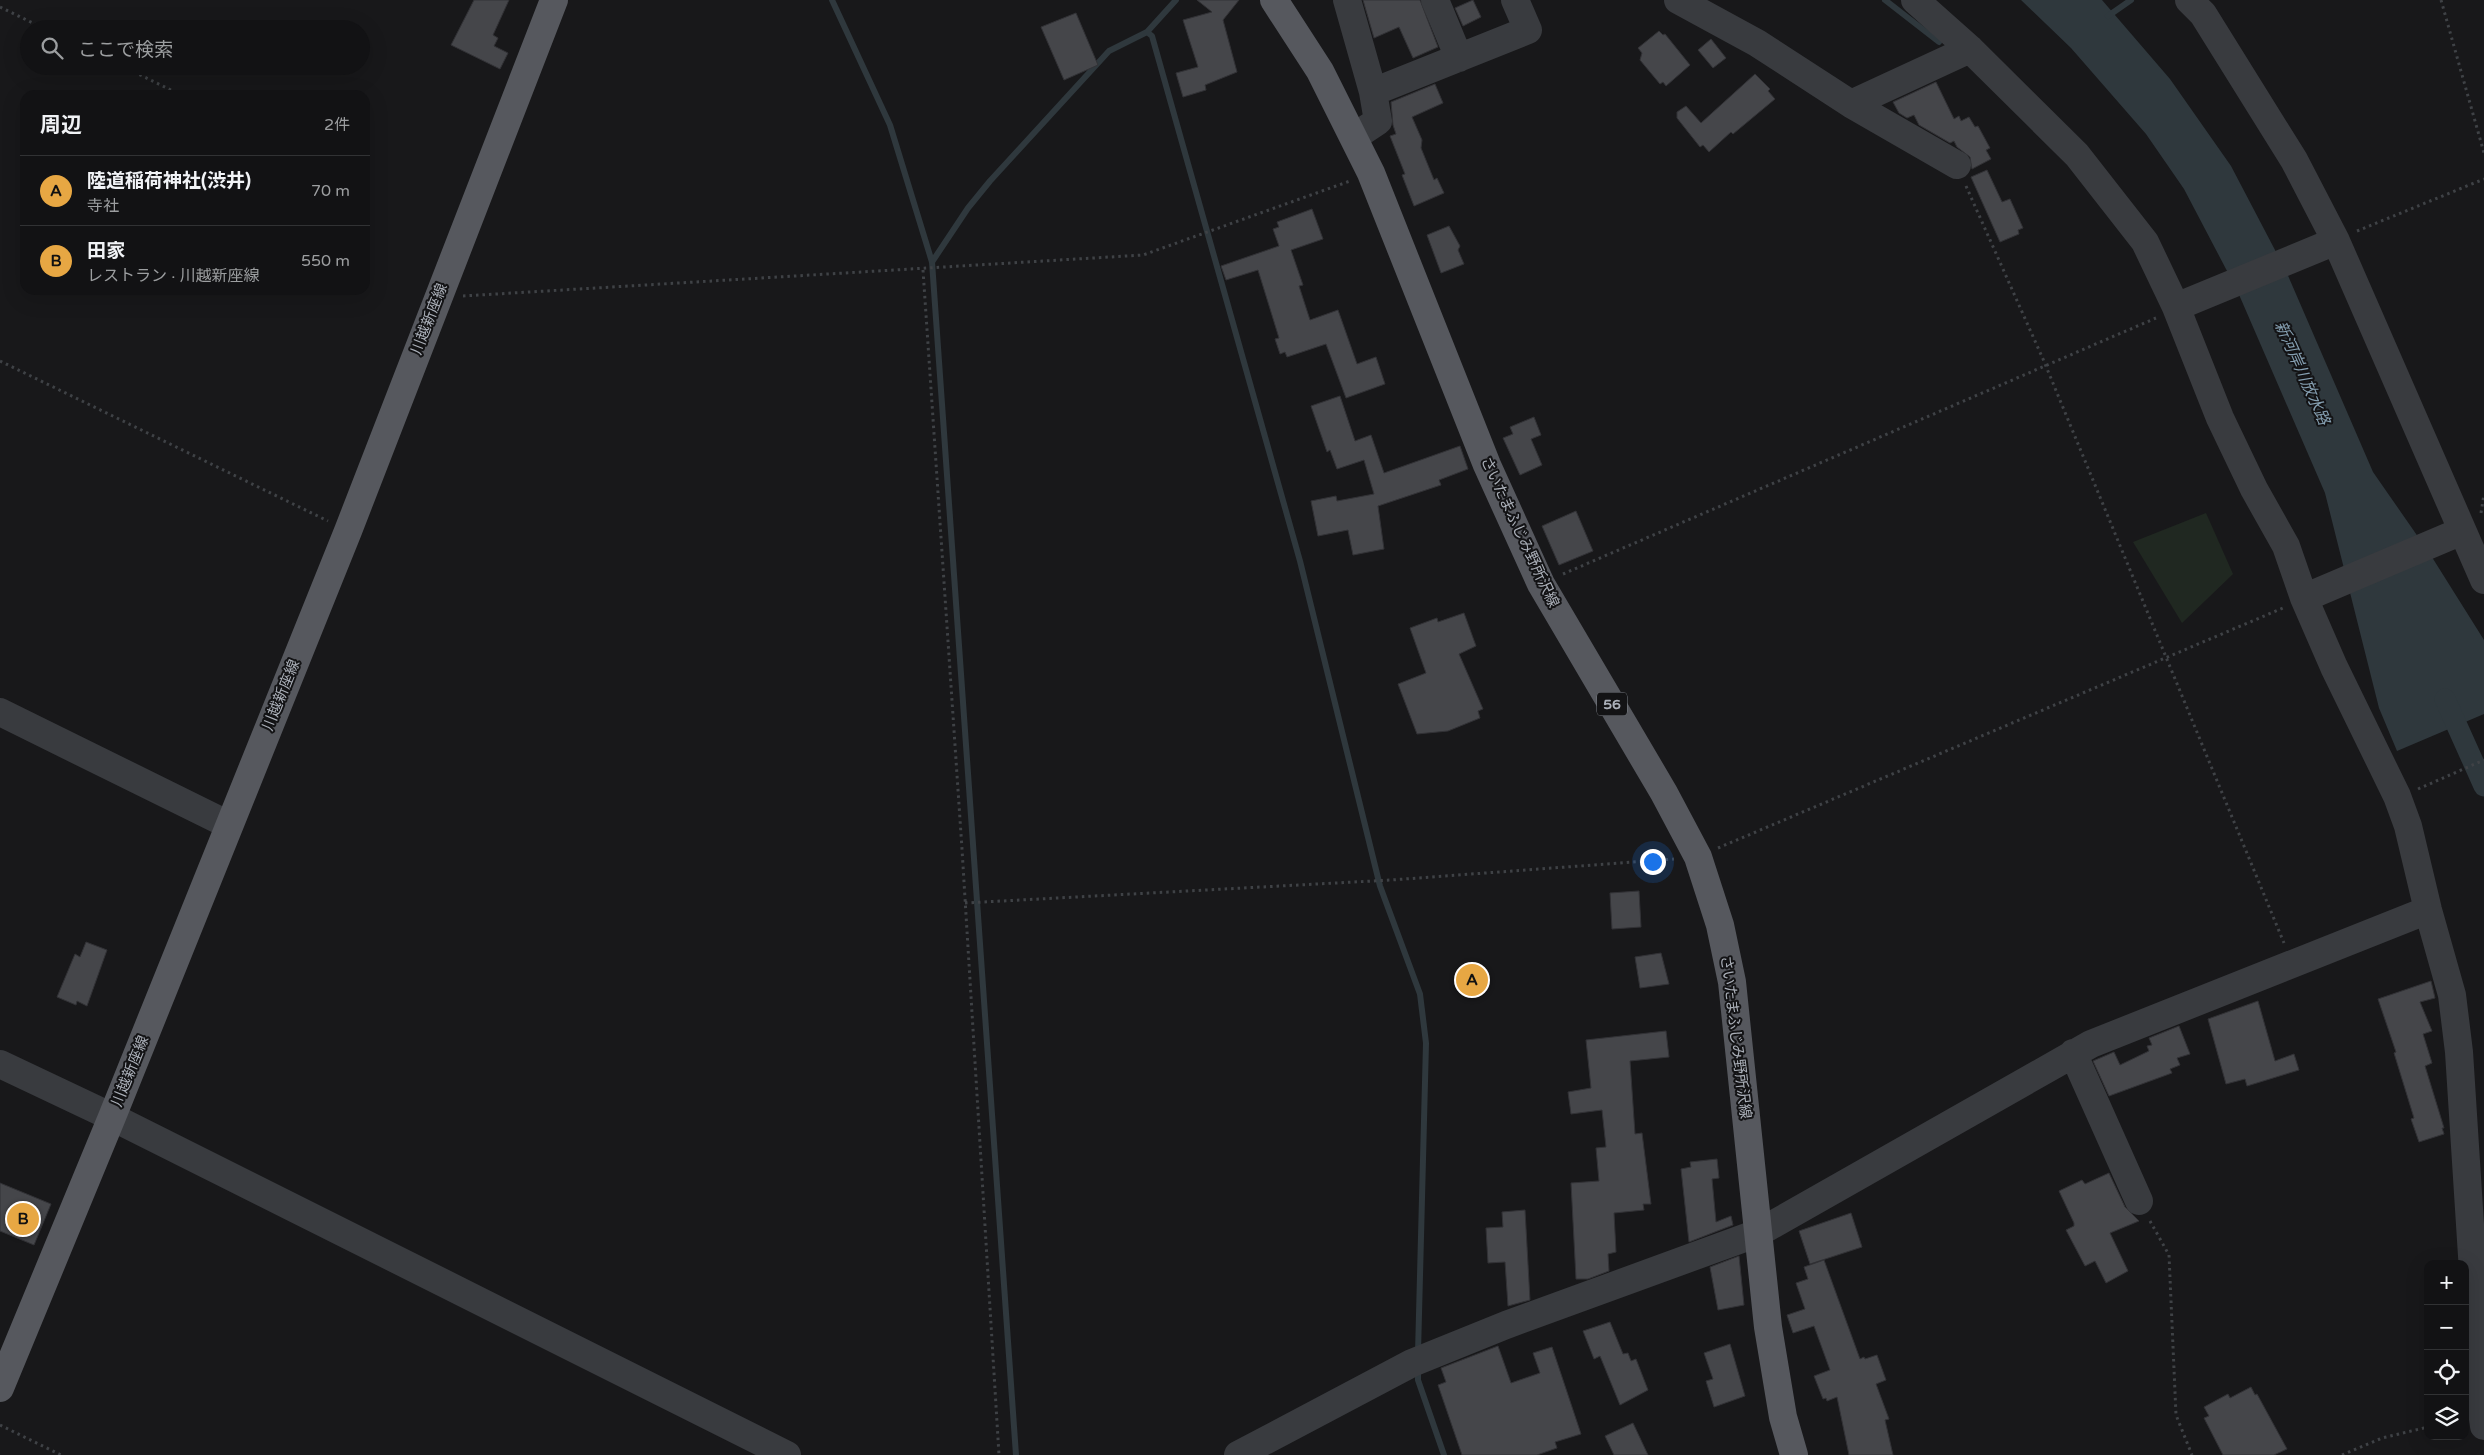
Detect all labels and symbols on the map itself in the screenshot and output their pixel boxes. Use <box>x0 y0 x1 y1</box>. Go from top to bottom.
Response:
street label: 川越新座線 <box>407 281 451 357</box>
water label: 新河岸川放水路 <box>2270 318 2335 430</box>
street label: さいたまふじみ野所沢線 <box>1477 454 1563 610</box>
street label: 川越新座線 <box>259 657 303 733</box>
road number: 56 <box>1597 692 1627 716</box>
your location <box>1640 849 1666 875</box>
street label: さいたまふじみ野所沢線 <box>1717 954 1755 1120</box>
pin: A <box>1456 961 1488 999</box>
street label: 川越新座線 <box>108 1033 152 1109</box>
pin: B <box>7 1200 39 1238</box>

